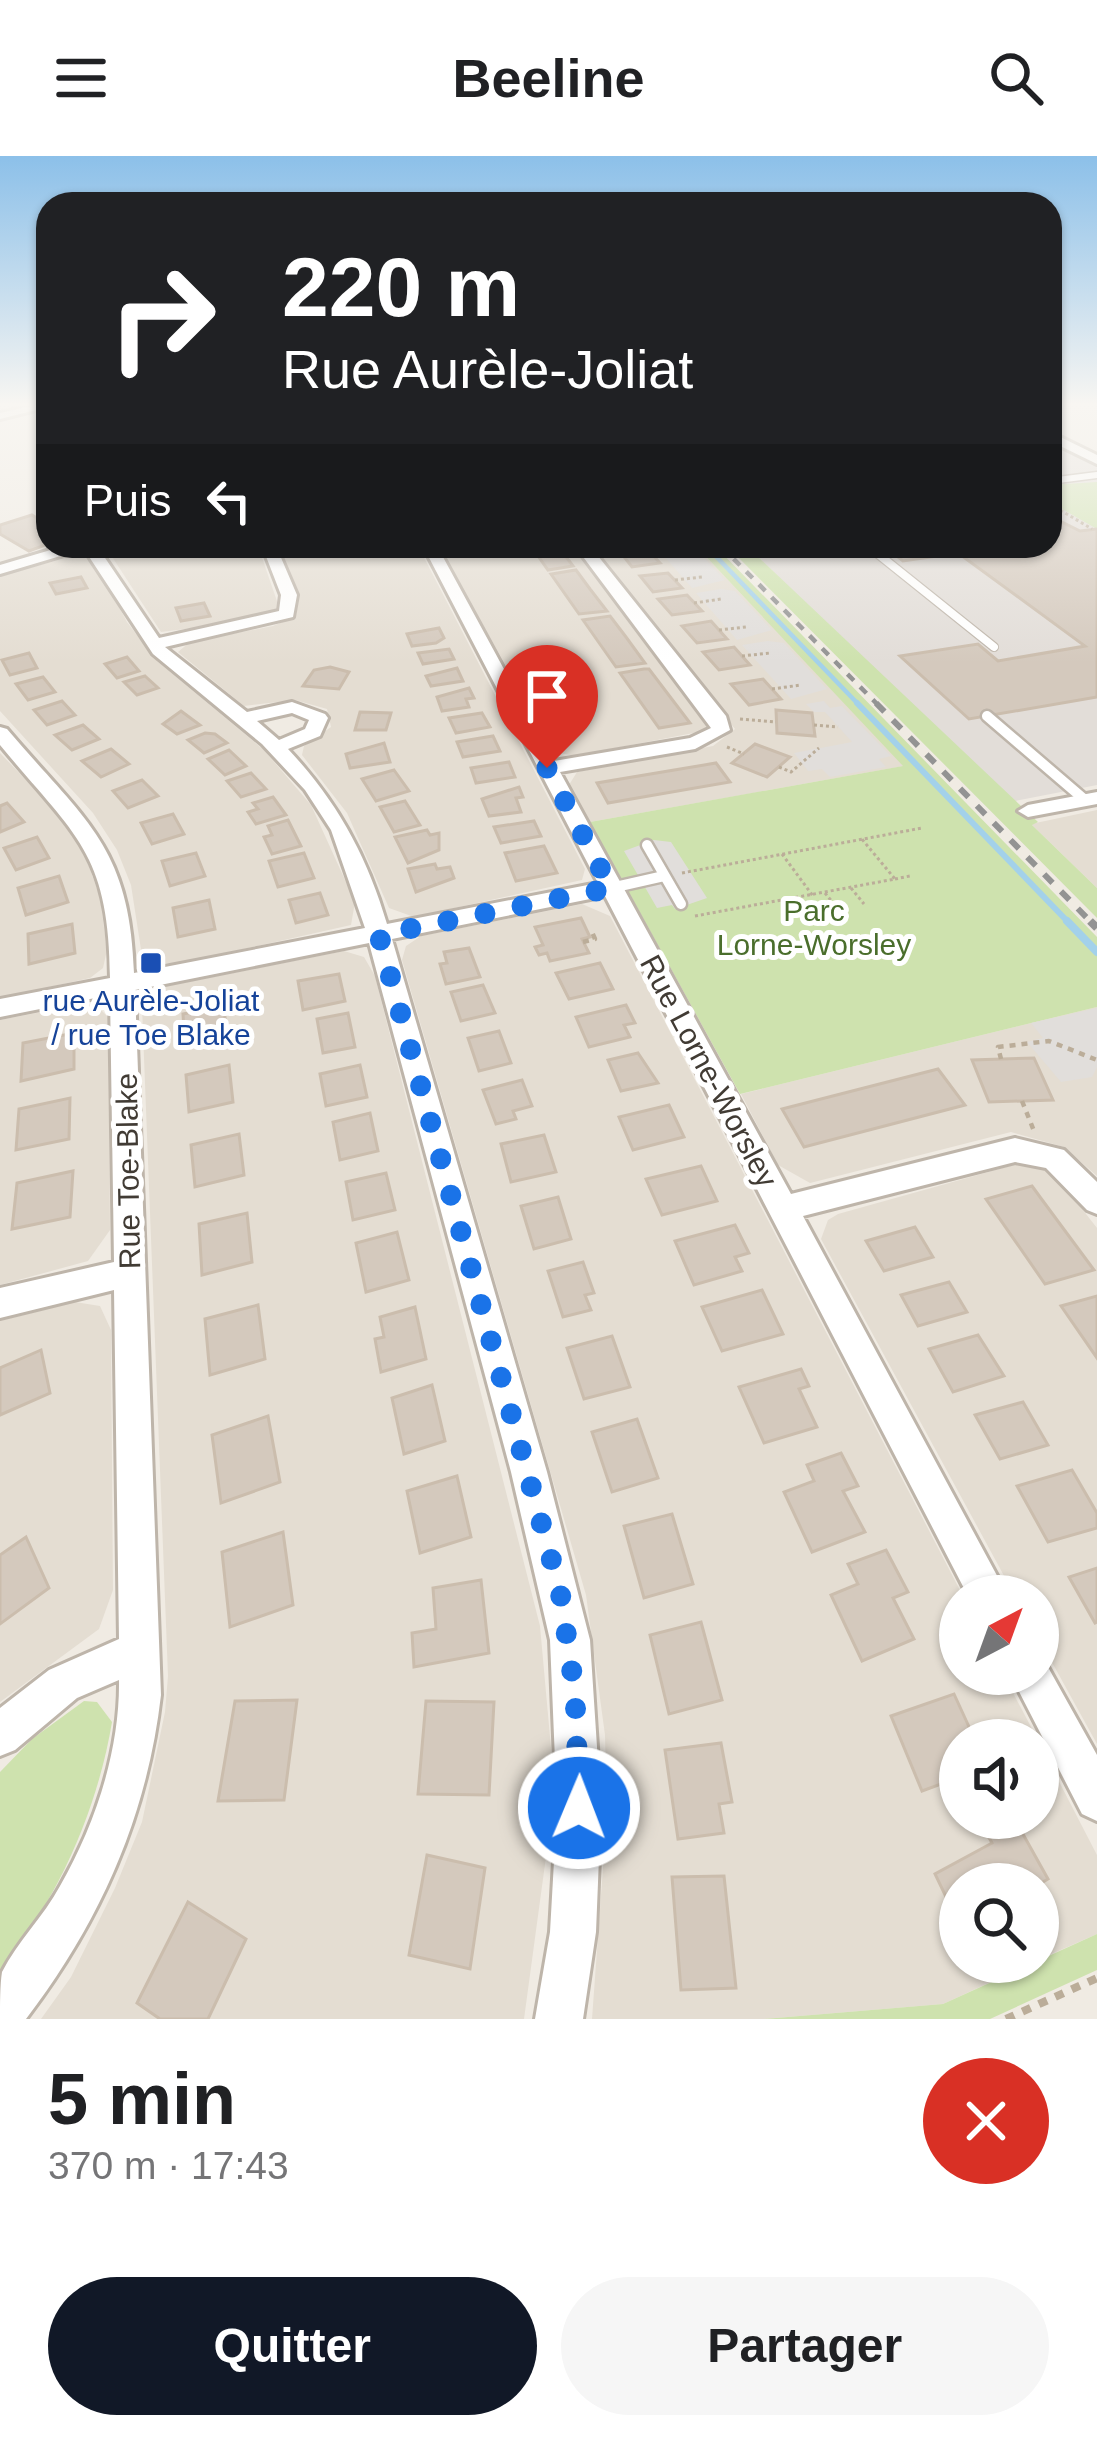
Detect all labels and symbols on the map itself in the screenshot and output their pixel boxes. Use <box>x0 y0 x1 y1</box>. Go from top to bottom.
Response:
pin <box>496 645 598 768</box>
park label: Parc Lorne-Worsley <box>717 894 911 961</box>
street label: Rue Lorne-Worsley <box>634 949 784 1193</box>
marker: rue Aurèle-Joliat / rue Toe Blake <box>138 950 164 976</box>
place label: rue Aurèle-Joliat / rue Toe Blake <box>43 984 260 1051</box>
street label: Rue Toe-Blake <box>110 1073 146 1269</box>
north arrow <box>939 1575 1059 1695</box>
position arrow <box>516 1745 642 1871</box>

